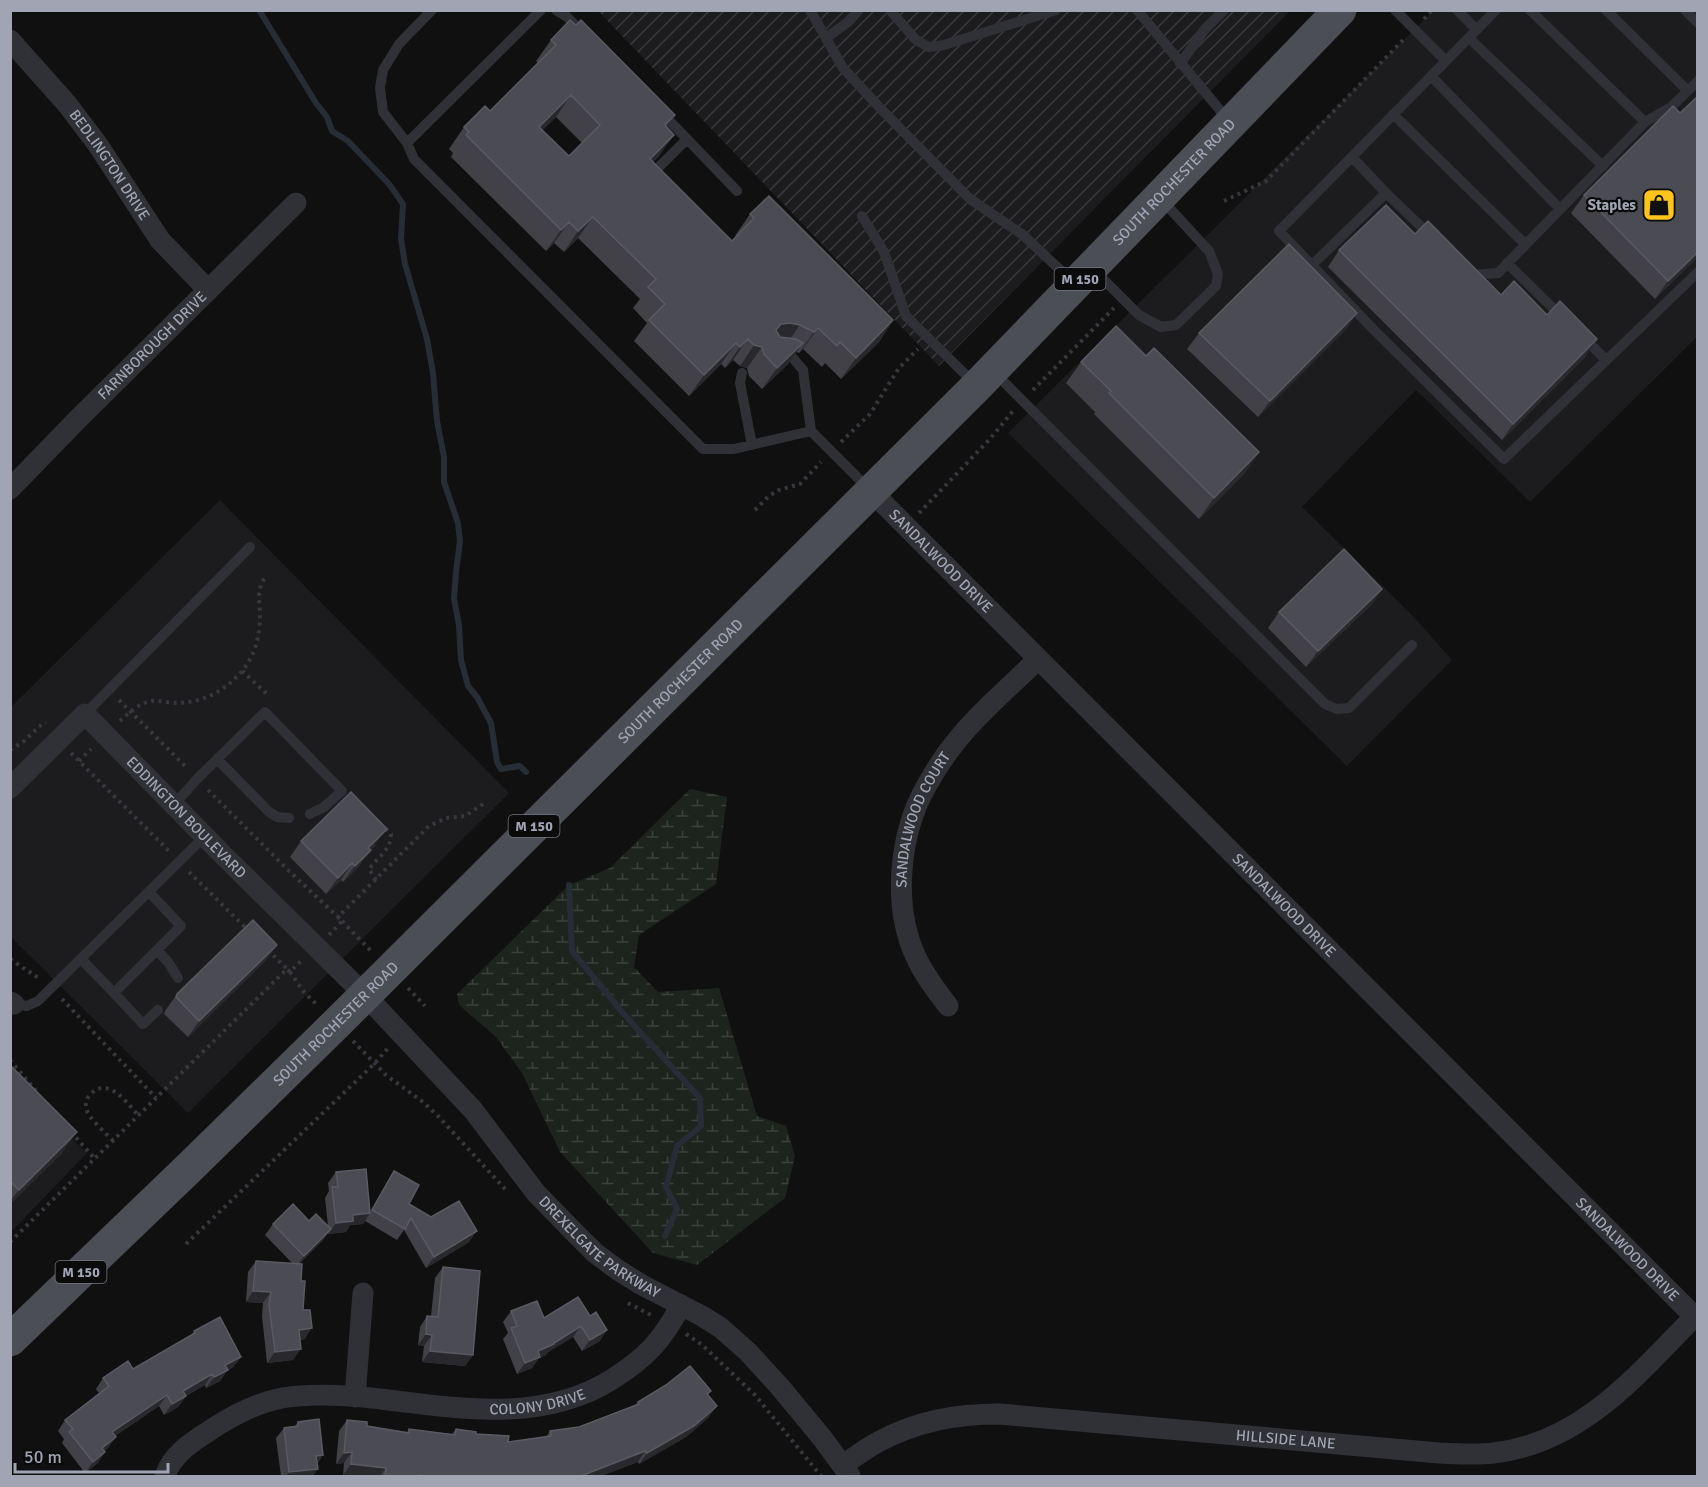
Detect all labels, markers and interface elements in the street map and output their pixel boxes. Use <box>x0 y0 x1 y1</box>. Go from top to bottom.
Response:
street label: BEDLINGTON DRIVE <box>65 106 154 223</box>
street label: SOUTH ROCHESTER ROAD <box>1109 115 1239 249</box>
shop icon: Staples <box>1641 187 1677 223</box>
place label: Staples <box>1588 196 1636 214</box>
road number: M 150 <box>1054 268 1106 290</box>
street label: FARNBOROUGH DRIVE <box>94 288 210 403</box>
street label: SANDALWOOD DRIVE <box>885 505 996 617</box>
street label: SOUTH ROCHESTER ROAD <box>614 615 747 747</box>
street label: SANDALWOOD COURT <box>892 748 954 888</box>
street label: EDDINGTON BOULEVARD <box>123 753 250 882</box>
road number: M 150 <box>508 815 560 837</box>
street label: SANDALWOOD DRIVE <box>1229 850 1340 961</box>
street label: SOUTH ROCHESTER ROAD <box>269 958 402 1090</box>
street label: DREXELGATE PARKWAY <box>535 1192 663 1302</box>
street label: SANDALWOOD DRIVE <box>1572 1194 1683 1305</box>
road number: M 150 <box>56 1261 106 1283</box>
street label: COLONY DRIVE <box>490 1385 588 1418</box>
street label: HILLSIDE LANE <box>1235 1426 1336 1453</box>
scale bar <box>15 1436 168 1474</box>
text: 50 m <box>24 1446 62 1468</box>

